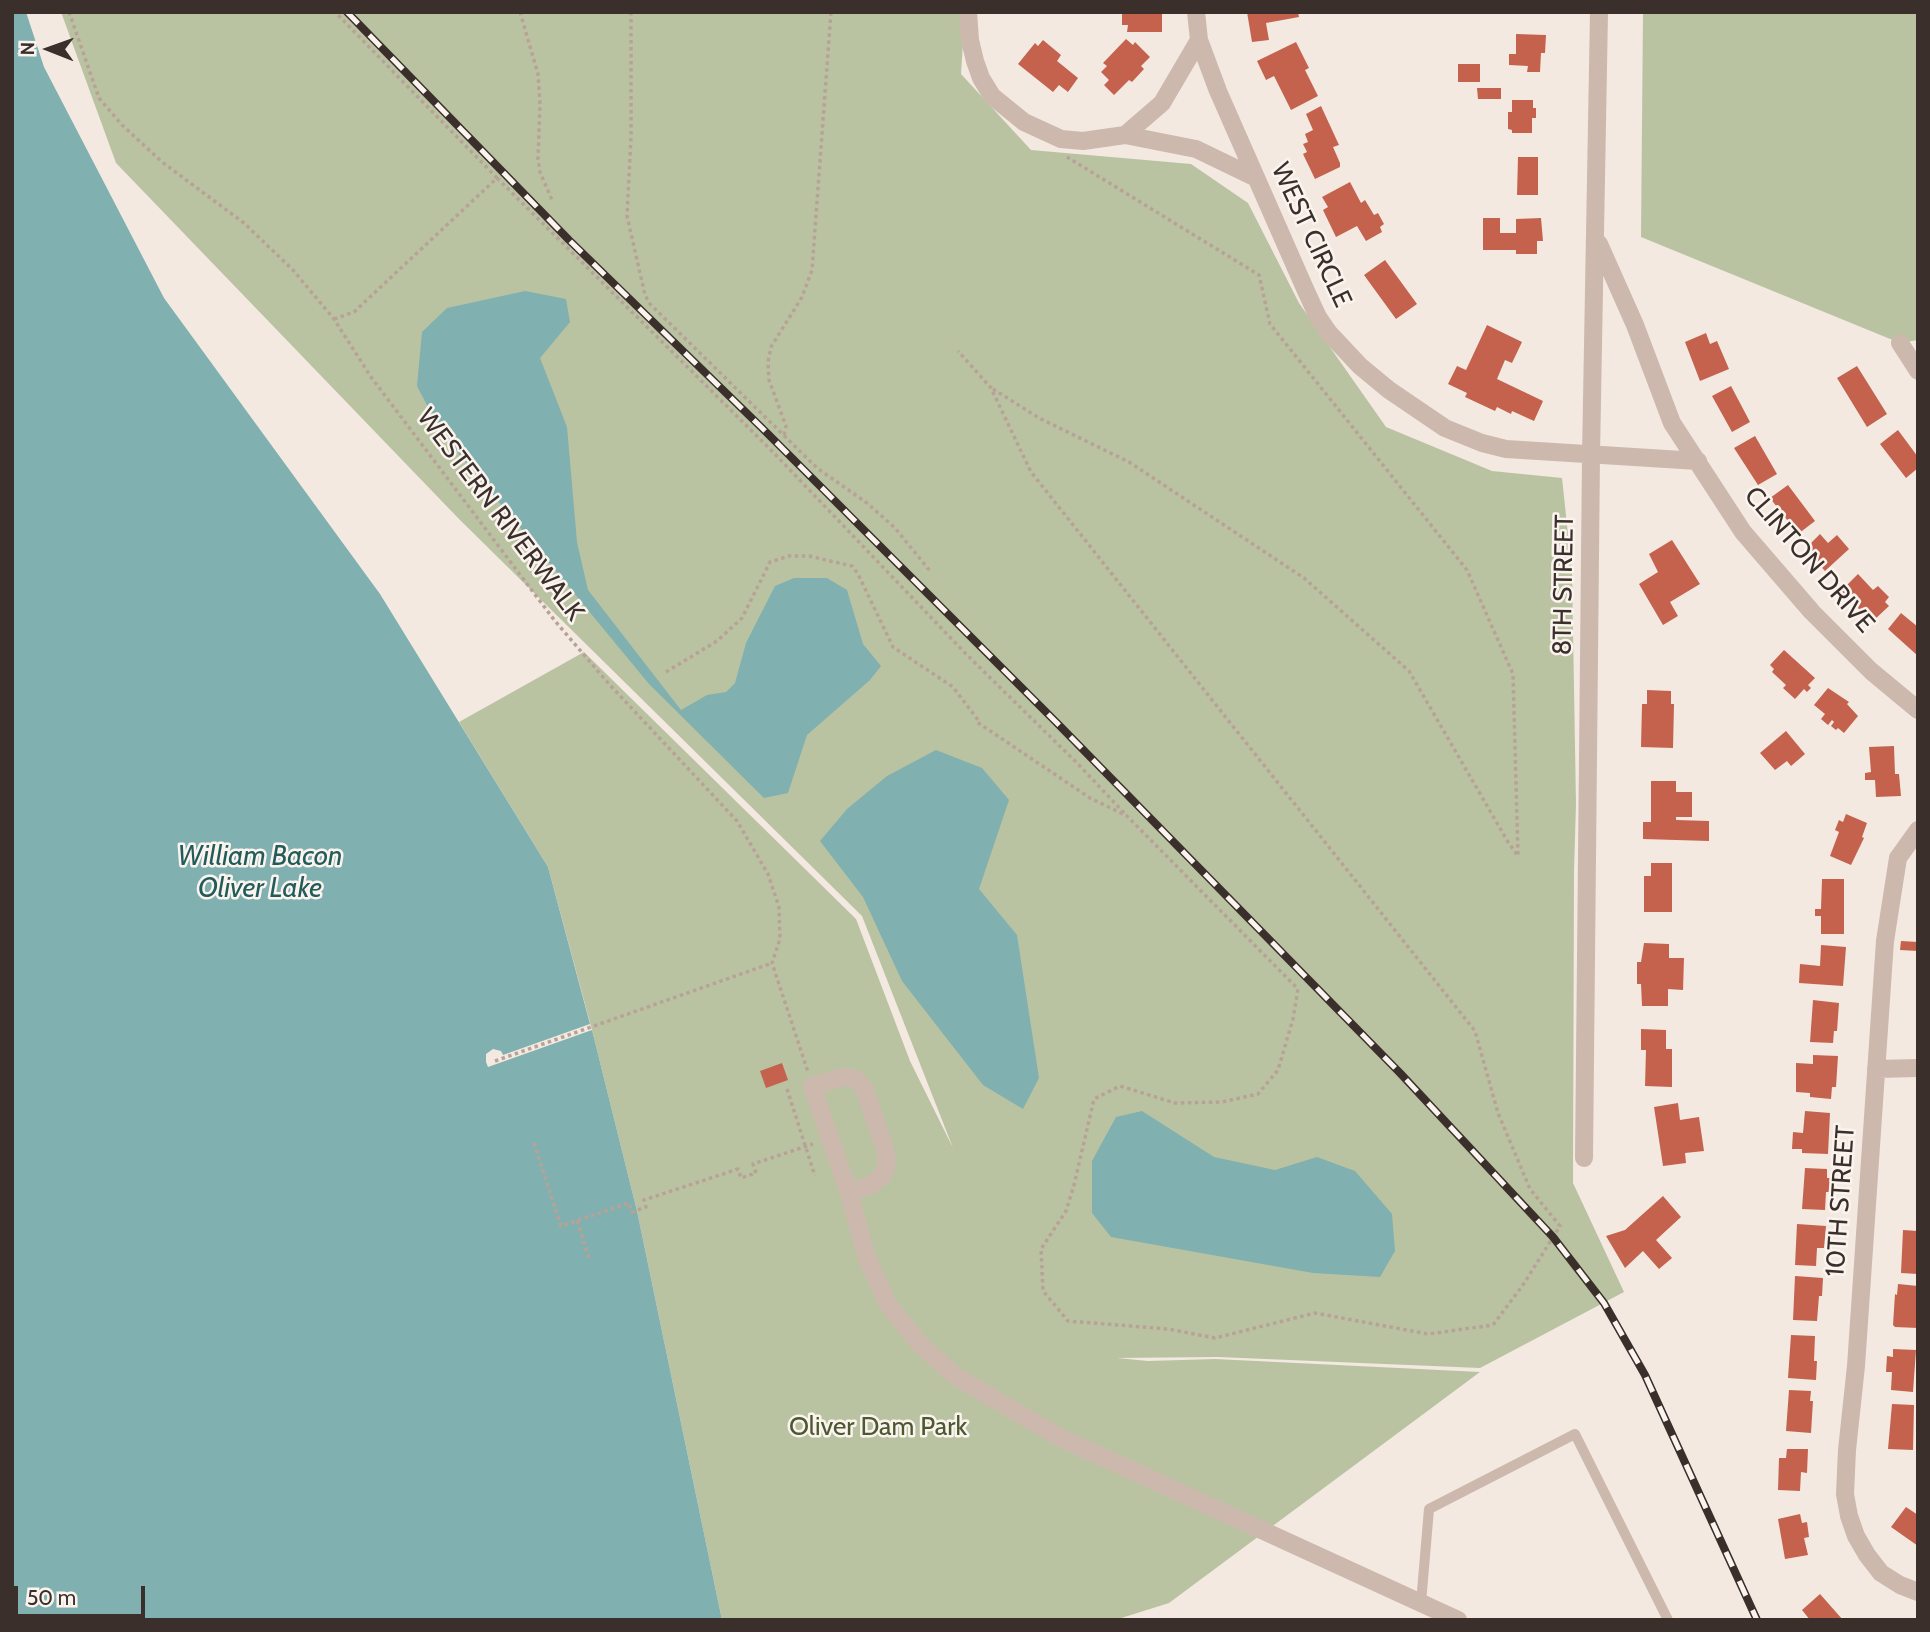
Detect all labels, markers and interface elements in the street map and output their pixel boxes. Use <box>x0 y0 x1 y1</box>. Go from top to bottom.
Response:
north arrow <box>14 14 84 84</box>
text: N <box>16 42 39 56</box>
street label: WEST CIRCLE <box>1264 158 1358 312</box>
street label: WESTERN RIVERWALK <box>410 403 590 627</box>
street label: CLINTON DRIVE <box>1737 481 1881 639</box>
street label: 8TH STREET <box>1547 514 1581 656</box>
water label: William Bacon Oliver Lake <box>177 840 343 906</box>
street label: 10TH STREET <box>1820 1124 1862 1278</box>
park label: Oliver Dam Park <box>789 1411 967 1443</box>
scale bar <box>18 1572 149 1616</box>
text: 50 m <box>27 1585 76 1610</box>

